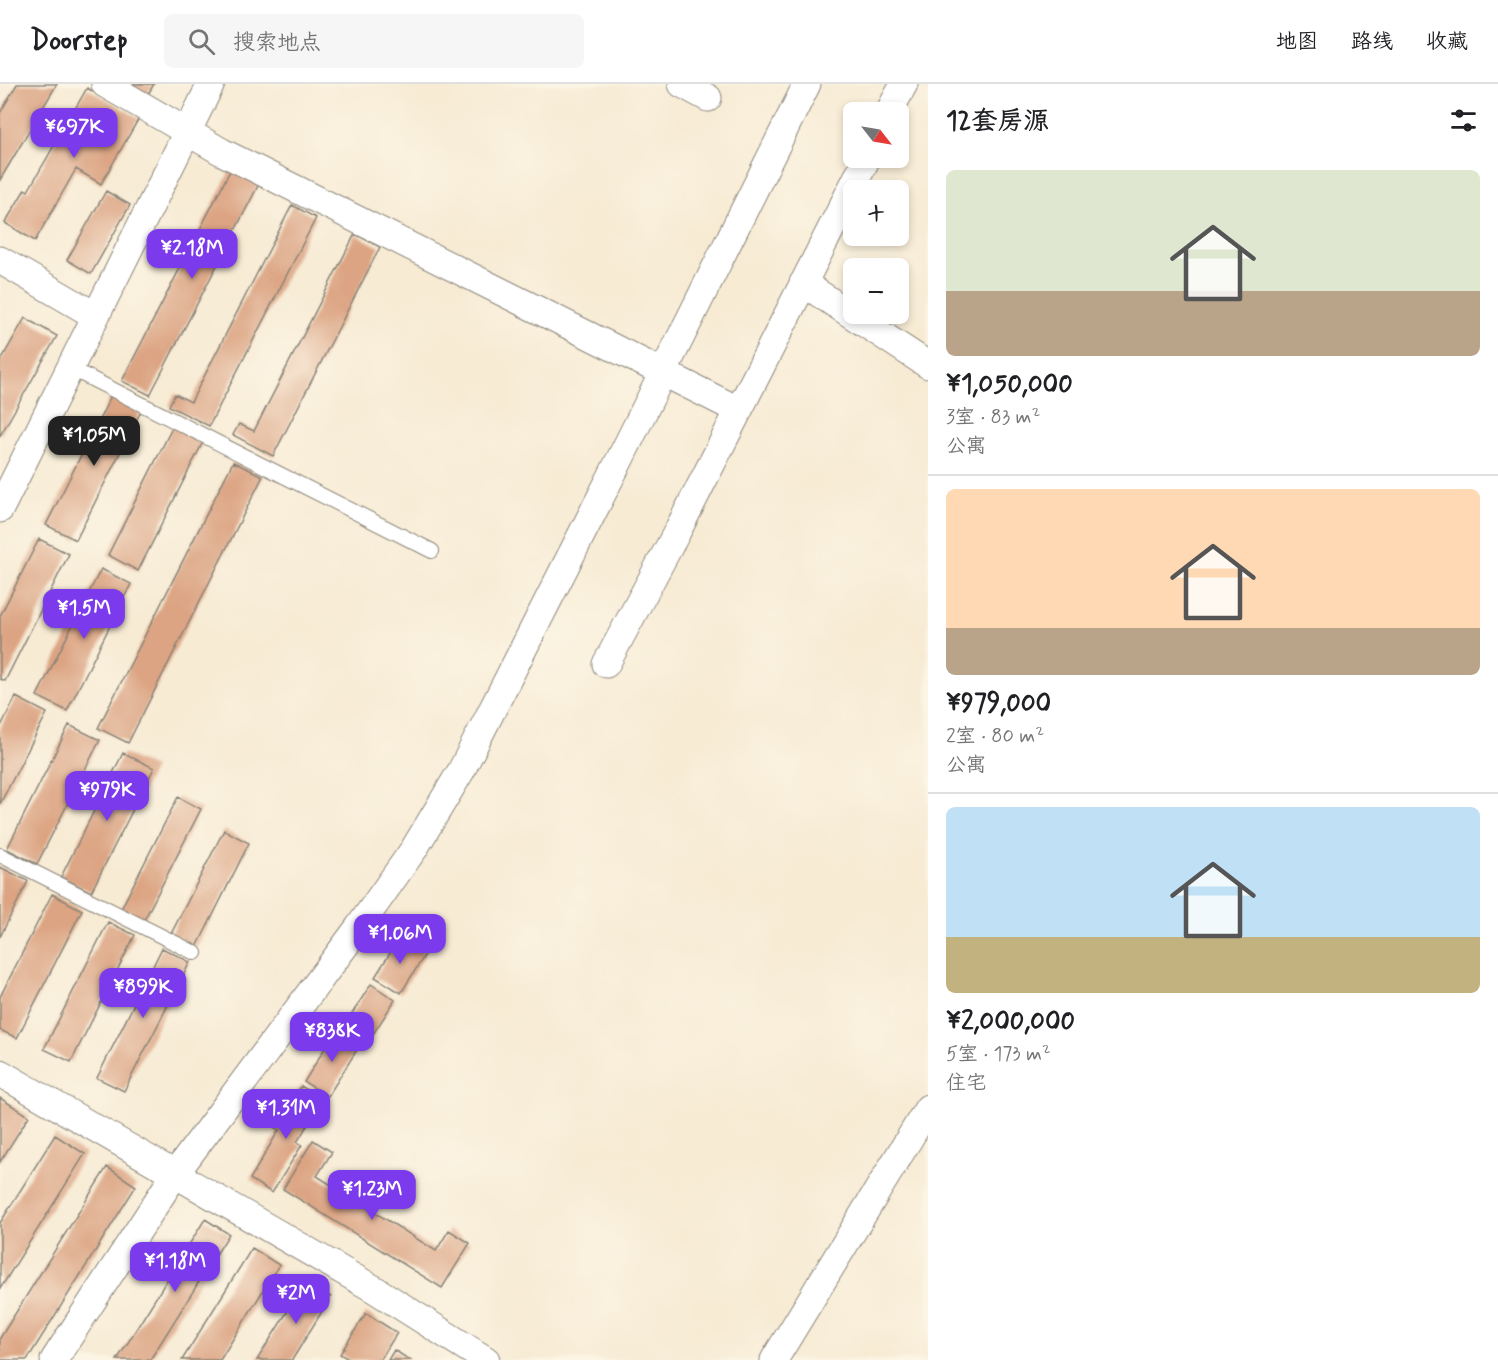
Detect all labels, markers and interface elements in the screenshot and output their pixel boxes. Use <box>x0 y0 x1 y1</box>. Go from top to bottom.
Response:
search box <box>164 14 584 68</box>
text: Doorstep <box>30 23 128 60</box>
icon: search <box>185 25 218 58</box>
text: 地图 <box>1276 28 1318 56</box>
text: 路线 <box>1351 28 1393 56</box>
text: 收藏 <box>1426 28 1468 56</box>
text: 搜索地点 <box>233 29 321 57</box>
north arrow <box>843 102 909 168</box>
map controls <box>843 102 909 324</box>
icon: filters <box>1447 104 1480 137</box>
text: 12套房源 <box>946 105 1049 139</box>
pin: ¥697K <box>32 108 116 159</box>
text: ¥697K <box>45 114 103 141</box>
button: + <box>843 180 909 246</box>
icon: home <box>1159 209 1267 317</box>
pin: ¥2.18M <box>143 229 241 280</box>
text: ¥2.18M <box>161 235 223 262</box>
button: − <box>843 258 909 324</box>
text: ¥1,050,000 <box>946 368 1073 402</box>
text: 3室 · 83 m² <box>946 404 1040 431</box>
pin: ¥1.05M <box>45 416 143 467</box>
text: ¥1.05M <box>62 422 126 449</box>
text: 公寓 <box>946 433 986 460</box>
icon: home <box>1159 528 1267 636</box>
pin: ¥1.5M <box>42 589 126 640</box>
text: ¥1.5M <box>57 595 111 622</box>
text: ¥979,000 <box>946 687 1051 721</box>
text: 2室 · 80 m² <box>946 723 1044 750</box>
text: 公寓 <box>946 752 986 779</box>
pin: ¥979K <box>65 771 149 822</box>
text: ¥979K <box>79 777 135 804</box>
icon: home <box>1159 846 1267 954</box>
pin: ¥1.06M <box>351 914 449 965</box>
text: ¥1.06M <box>368 920 432 947</box>
pin: ¥899K <box>101 968 185 1019</box>
text: ¥899K <box>113 974 173 1001</box>
text: ¥2,000,000 <box>946 1005 1075 1039</box>
pin: ¥838K <box>290 1012 374 1063</box>
text: ¥838K <box>304 1018 360 1045</box>
text: 5室 · 173 m² <box>946 1041 1051 1068</box>
text: 住宅 <box>946 1070 986 1097</box>
pin: ¥1.31M <box>237 1089 335 1140</box>
text: ¥1.31M <box>256 1095 316 1122</box>
pin: ¥1.23M <box>323 1170 421 1221</box>
text: ¥1.23M <box>342 1176 402 1203</box>
pin: ¥1.18M <box>126 1242 224 1293</box>
text: ¥1.18M <box>144 1248 206 1275</box>
pin: ¥2M <box>267 1274 325 1325</box>
text: ¥2M <box>277 1280 315 1307</box>

